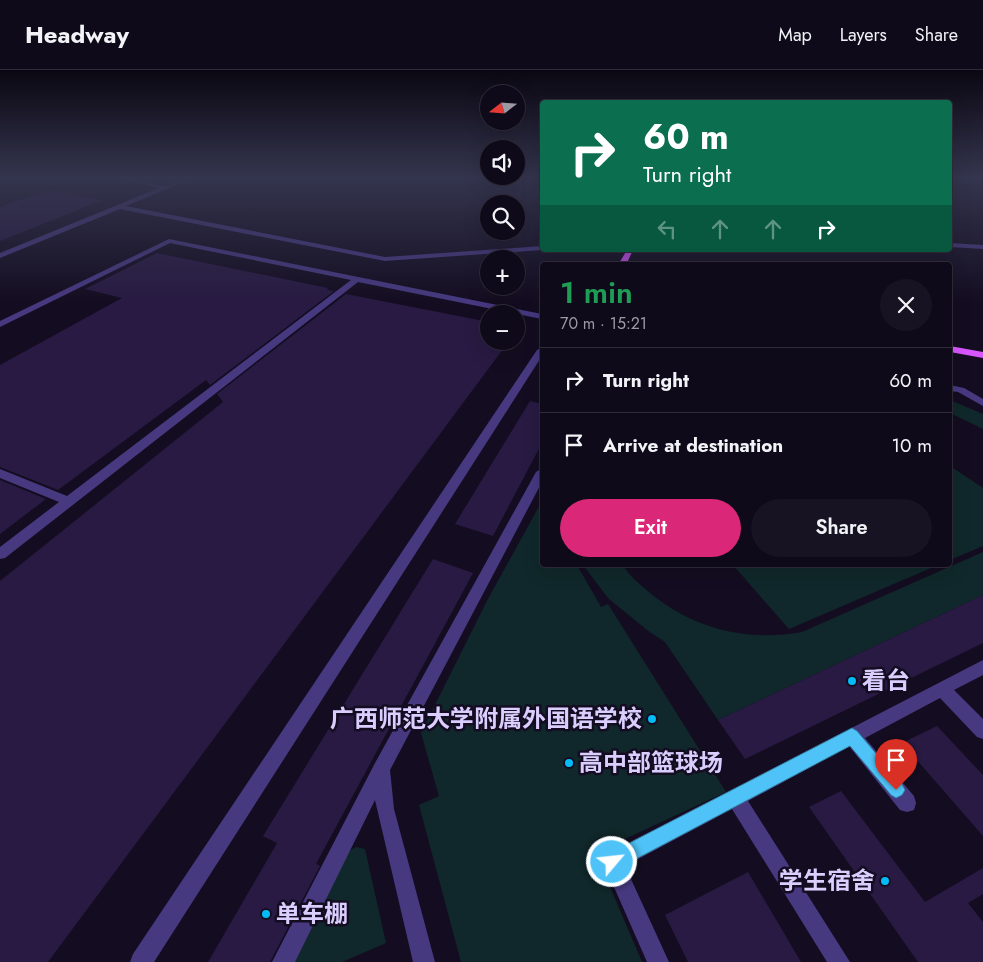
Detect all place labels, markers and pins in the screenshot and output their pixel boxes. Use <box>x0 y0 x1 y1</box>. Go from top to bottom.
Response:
place label: 看台 <box>862 663 910 698</box>
marker: 看台 <box>846 675 858 687</box>
place label: 广西师范大学附属外国语学校 <box>330 701 642 736</box>
marker: 广西师范大学附属外国语学校 <box>646 713 658 725</box>
pin <box>875 739 917 790</box>
place label: 高中部篮球场 <box>579 745 723 780</box>
marker: 高中部篮球场 <box>563 757 575 769</box>
place label: 学生宿舍 <box>779 863 875 898</box>
marker: 学生宿舍 <box>879 875 891 887</box>
place label: 单车棚 <box>276 896 348 931</box>
marker: 单车棚 <box>260 908 272 920</box>

